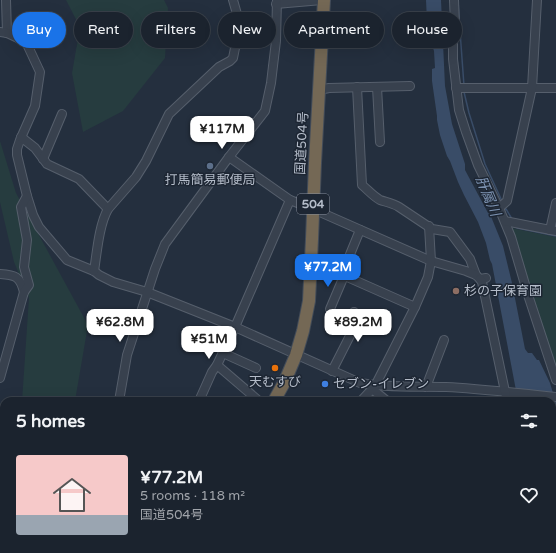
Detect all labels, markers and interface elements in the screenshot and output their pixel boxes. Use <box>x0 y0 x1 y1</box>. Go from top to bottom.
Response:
chip: Buy <box>12 12 66 48</box>
chip: Rent <box>74 12 133 48</box>
chip: Filters <box>141 12 210 48</box>
chip: New <box>218 12 276 48</box>
chip: Apartment <box>284 12 384 48</box>
chip: House <box>392 12 462 48</box>
street label: 国道504号 <box>292 111 312 175</box>
pin: ¥117M <box>194 116 250 150</box>
text: ¥117M <box>199 121 245 137</box>
marker: 打馬簡易郵便局 <box>205 161 215 171</box>
place label: 打馬簡易郵便局 <box>164 172 256 188</box>
water label: 肝属川 <box>472 173 505 220</box>
road number: 504 <box>297 194 329 214</box>
pin: ¥77.2M <box>295 254 361 288</box>
text: ¥77.2M <box>304 259 352 275</box>
place label: 杉の子保育園 <box>464 283 542 299</box>
marker: 杉の子保育園 <box>451 286 461 296</box>
pin: ¥62.8M <box>87 309 153 343</box>
pin: ¥89.2M <box>325 309 391 343</box>
text: ¥62.8M <box>96 314 144 330</box>
text: ¥89.2M <box>334 314 382 330</box>
pin: ¥51M <box>185 326 233 360</box>
text: ¥51M <box>190 331 228 347</box>
marker: 天むすび <box>270 363 280 373</box>
place label: 天むすび <box>249 374 301 390</box>
place label: セブン-イレブン <box>333 376 429 392</box>
marker: セブン-イレブン <box>320 379 330 389</box>
icon: filters <box>518 410 540 432</box>
text: 5 homes <box>16 411 85 432</box>
text: ¥77.2M <box>140 467 203 488</box>
icon: home <box>48 471 96 519</box>
icon: heart <box>518 484 540 506</box>
text: 5 rooms · 118 m² <box>140 488 245 504</box>
text: 国道504号 <box>140 507 204 523</box>

